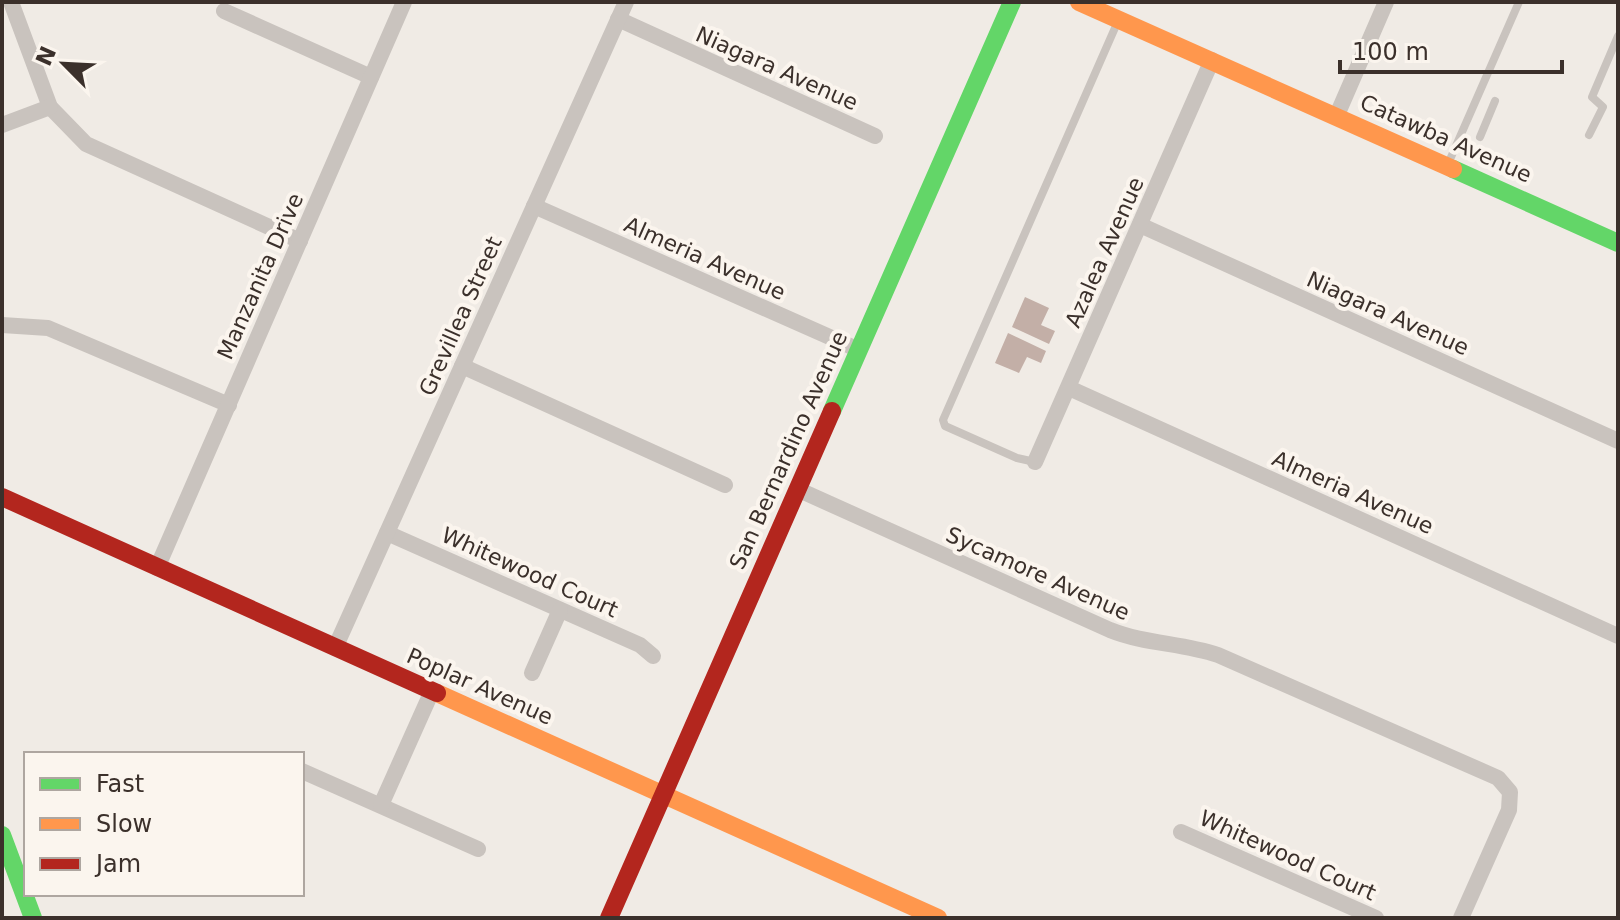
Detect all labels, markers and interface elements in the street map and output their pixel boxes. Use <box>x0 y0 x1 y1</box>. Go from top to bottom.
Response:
street label: Niagara Avenue <box>692 21 862 115</box>
north arrow <box>24 24 104 104</box>
scale bar <box>1340 24 1562 74</box>
text: 100 m <box>1352 38 1429 66</box>
text: N <box>31 43 61 70</box>
street label: Catawba Avenue <box>1356 89 1535 188</box>
street label: Azalea Avenue <box>1060 173 1149 331</box>
street label: Manzanita Drive <box>213 189 308 363</box>
street label: Almeria Avenue <box>620 212 789 305</box>
street label: Grevillea Street <box>414 233 507 400</box>
street label: Niagara Avenue <box>1303 266 1473 360</box>
street label: San Bernardino Avenue <box>725 327 852 573</box>
street label: Almeria Avenue <box>1268 446 1437 539</box>
street label: Whitewood Court <box>438 522 622 623</box>
street label: Sycamore Avenue <box>942 522 1133 625</box>
street label: Poplar Avenue <box>403 643 557 730</box>
legend <box>24 752 304 896</box>
text: Fast <box>96 770 144 798</box>
street label: Whitewood Court <box>1196 805 1380 906</box>
text: Slow <box>96 810 152 838</box>
text: Jam <box>94 850 141 878</box>

